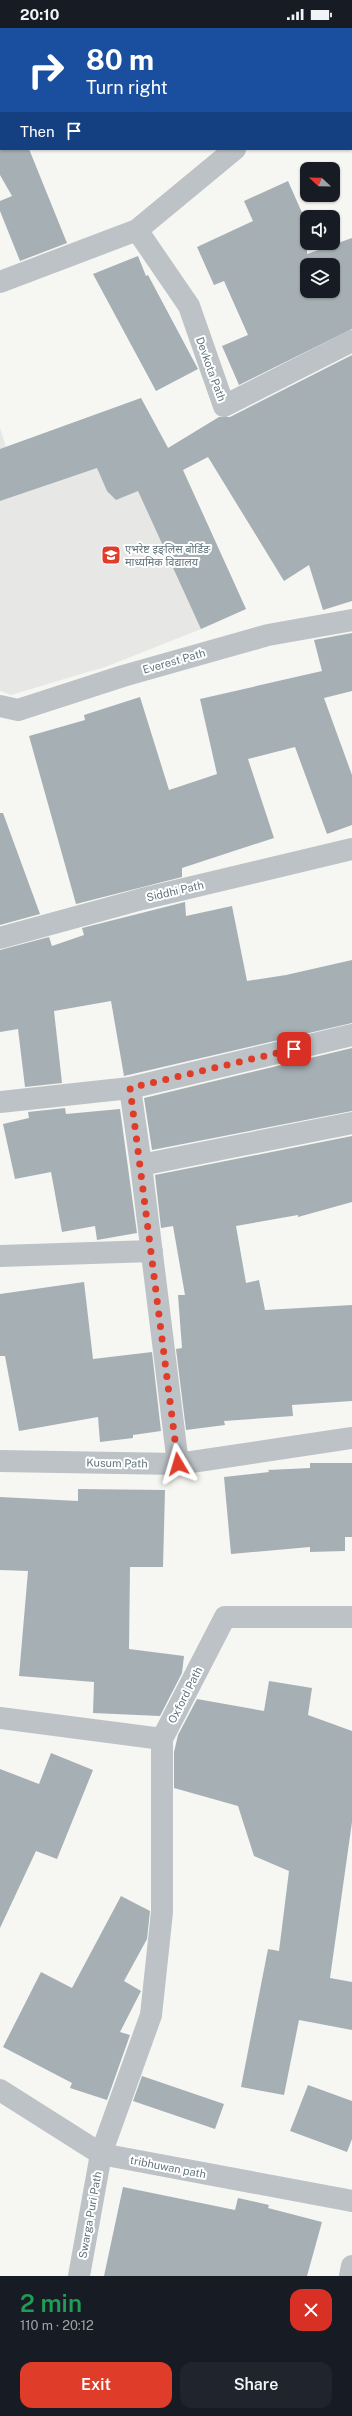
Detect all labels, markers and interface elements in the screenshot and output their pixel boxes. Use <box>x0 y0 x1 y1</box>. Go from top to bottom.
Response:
text: 20:10 <box>20 6 59 23</box>
text: 80 m <box>86 43 154 76</box>
icon: right <box>20 44 72 96</box>
text: Turn right <box>86 77 168 98</box>
icon: arrive <box>63 120 85 142</box>
text: Then <box>20 123 55 140</box>
north arrow <box>300 162 340 202</box>
map controls <box>300 162 340 298</box>
button: sound <box>300 210 340 250</box>
button: layers <box>300 258 340 298</box>
street label: Devkota Path <box>194 335 228 403</box>
place label: एभरेष्ट इङ्लिस बोर्डिङ माध्यमिक विद्यालय <box>125 543 211 568</box>
school or university icon: एभरेष्ट इङ्लिस बोर्डिङ माध्यमिक विद्यालय <box>100 544 122 566</box>
street label: Everest Path <box>141 646 207 676</box>
street label: Siddhi Path <box>145 879 205 903</box>
pin <box>277 1032 311 1066</box>
icon: arrive <box>283 1038 305 1060</box>
position arrow <box>157 1443 199 1485</box>
street label: Kusum Path <box>86 1456 148 1470</box>
street label: Oxford Path <box>166 1665 204 1725</box>
street label: tribhuwan path <box>129 2154 207 2180</box>
street label: Swarga Puri Path <box>76 2171 104 2259</box>
text: 2 min <box>20 2289 82 2317</box>
button: close <box>290 2289 332 2331</box>
text: 110 m · 20:12 <box>20 2318 94 2333</box>
button: Exit <box>20 2362 172 2408</box>
button: Share <box>180 2362 332 2408</box>

